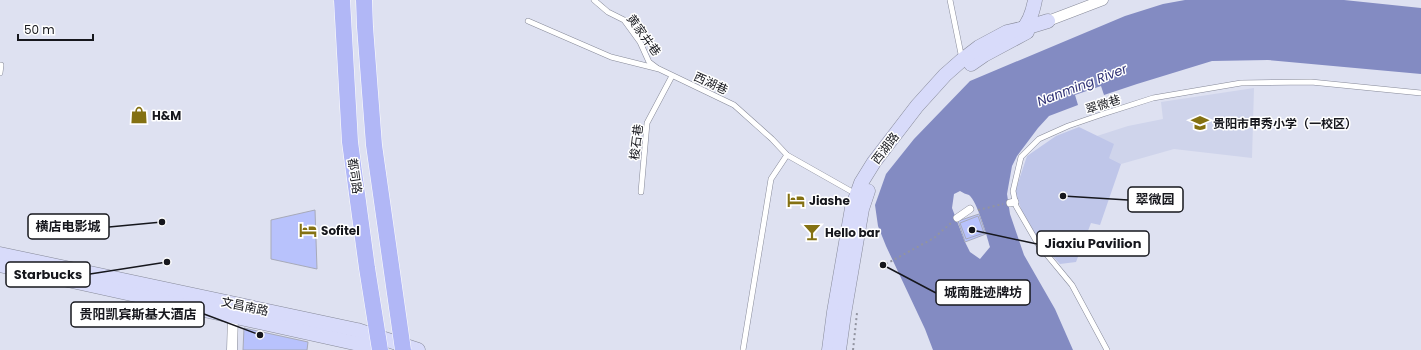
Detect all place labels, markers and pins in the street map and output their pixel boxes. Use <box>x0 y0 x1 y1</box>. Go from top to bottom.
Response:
shop icon: H&M <box>129 105 149 125</box>
place label: H&M <box>152 107 181 124</box>
school or university icon: 贵阳市甲秀小学（一校区） <box>1190 113 1210 133</box>
place label: 贵阳市甲秀小学（一校区） <box>1213 115 1357 132</box>
callout: 翠微园 <box>1128 187 1183 212</box>
hotel icon: Jiashe <box>786 190 806 210</box>
place label: Jiashe <box>809 192 850 209</box>
callout: 横店电影城 <box>28 214 109 239</box>
hotel icon: Sofitel <box>298 220 318 240</box>
place label: Sofitel <box>321 222 360 239</box>
bar icon: Hello bar <box>802 222 822 242</box>
place label: Hello bar <box>825 224 880 241</box>
callout: Jiaxiu Pavilion <box>1037 231 1149 256</box>
callout: Starbucks <box>6 262 90 287</box>
callout: 城南胜迹牌坊 <box>936 280 1030 305</box>
callout: 贵阳凯宾斯基大酒店 <box>71 302 204 327</box>

